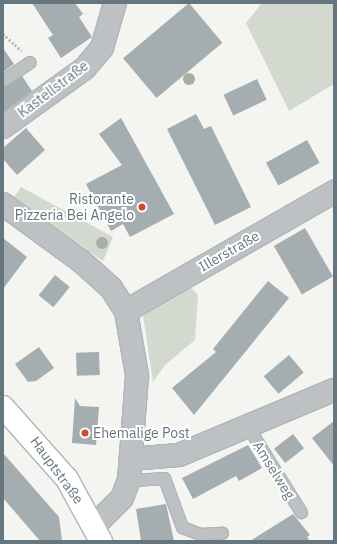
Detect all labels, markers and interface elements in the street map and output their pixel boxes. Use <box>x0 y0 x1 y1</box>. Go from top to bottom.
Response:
street label: Kastellstraße <box>14 57 92 121</box>
place label: Ristorante Pizzeria Bei Angelo <box>15 191 134 224</box>
marker: Ristorante Pizzeria Bei Angelo <box>137 202 147 212</box>
street label: Illerstraße <box>196 227 262 275</box>
place label: Ehemalige Post <box>93 425 190 441</box>
marker: Ehemalige Post <box>80 428 90 438</box>
street label: Hauptstraße <box>27 433 87 507</box>
street label: Amselweg <box>250 438 298 502</box>

